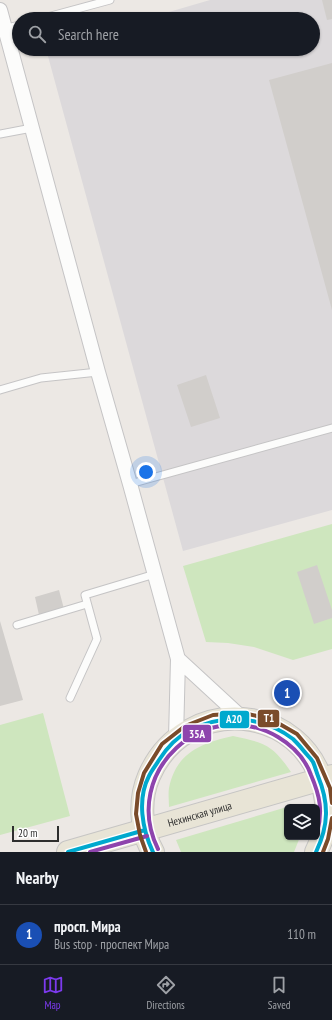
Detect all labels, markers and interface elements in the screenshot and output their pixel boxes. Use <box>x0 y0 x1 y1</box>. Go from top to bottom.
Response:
search box <box>12 12 320 56</box>
icon: search <box>26 23 48 45</box>
text: Search here <box>58 25 119 44</box>
your location <box>136 462 156 482</box>
pin: 1 <box>274 678 300 708</box>
line badge: Т1 <box>257 709 280 728</box>
line badge: А20 <box>219 710 250 729</box>
text: Т1 <box>264 711 274 725</box>
text: А20 <box>225 712 242 726</box>
line badge: 35А <box>182 724 212 743</box>
text: 35А <box>189 727 206 741</box>
street label: Нехинская улица <box>166 798 233 830</box>
map controls <box>284 804 320 840</box>
button: layers <box>284 804 320 840</box>
scale bar <box>12 824 59 843</box>
text: 20 m <box>18 826 37 840</box>
text: Nearby <box>16 867 59 889</box>
text: просп. Мира <box>54 917 121 936</box>
text: 1 <box>26 926 32 943</box>
text: 110 m <box>287 926 316 943</box>
text: Bus stop · проспект Мира <box>54 936 169 953</box>
tab: Map <box>42 974 64 1012</box>
tab: Directions <box>147 974 185 1012</box>
tab: Saved <box>268 974 290 1012</box>

